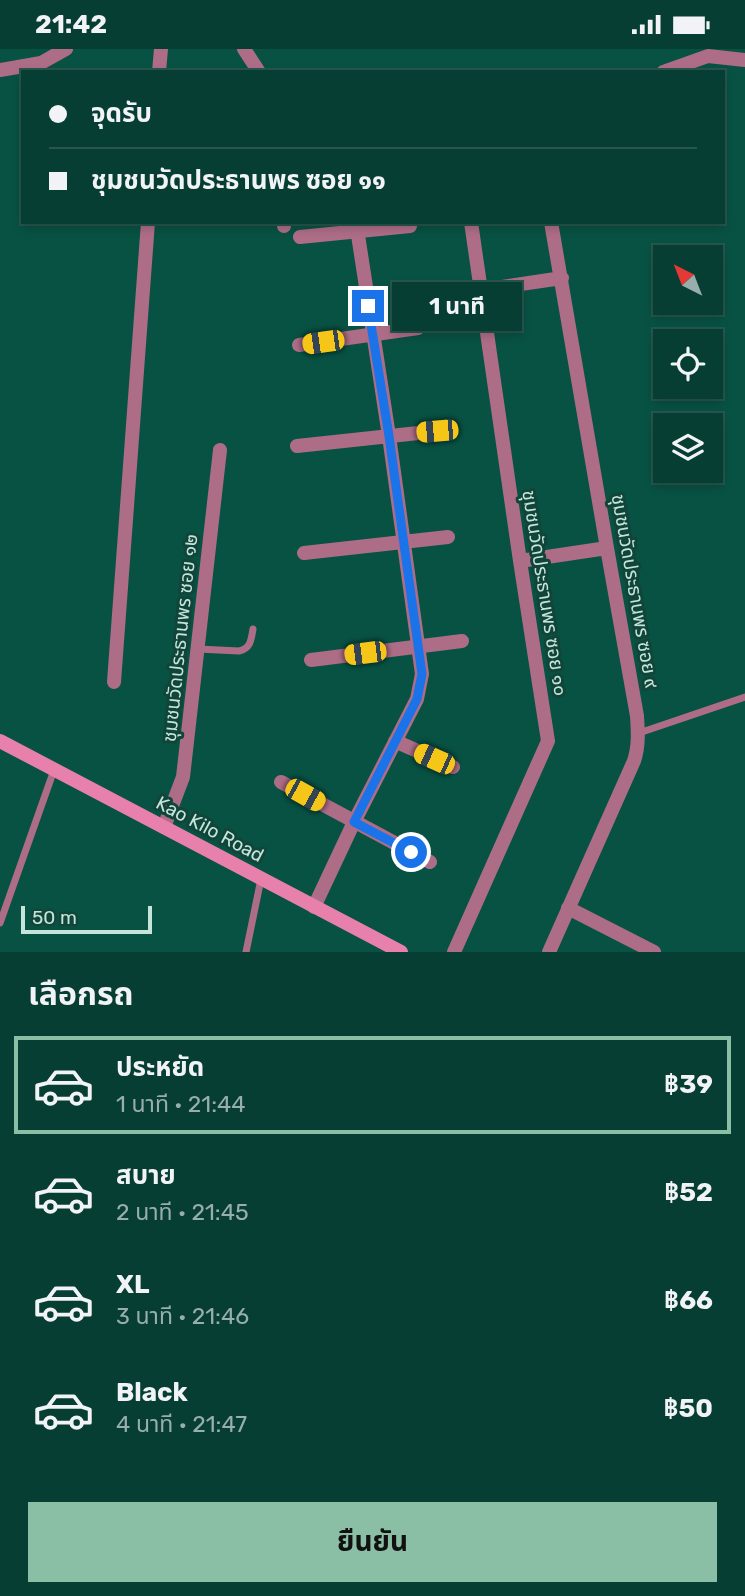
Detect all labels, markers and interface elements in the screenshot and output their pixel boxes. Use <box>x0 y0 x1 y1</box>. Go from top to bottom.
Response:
text: 21:42 <box>35 9 107 40</box>
text: จุดรับ <box>91 98 152 129</box>
text: ชุมชนวัดประธานพร ซอย ๑๑ <box>91 165 386 196</box>
north arrow <box>653 245 723 315</box>
map controls <box>653 245 723 483</box>
callout: 1 นาที <box>392 281 522 331</box>
route end <box>352 290 384 322</box>
text: 1 นาที <box>429 292 485 320</box>
car <box>301 329 346 355</box>
button: locate <box>653 329 723 399</box>
button: layers <box>653 413 723 483</box>
car <box>416 419 459 443</box>
street label: ชุมชนวัดประธานพร ซอย ๑๐ <box>517 489 573 697</box>
street label: ชุมชนวัดประธานพร ซอย ๙ <box>607 492 663 690</box>
street label: ชุมชนวัดประธานพร ซอย ๑๒ <box>158 533 202 743</box>
car <box>343 640 388 666</box>
car <box>411 741 458 777</box>
car <box>282 776 329 814</box>
street label: Kao Kilo Road <box>152 791 268 867</box>
route start <box>395 836 427 868</box>
scale bar <box>21 903 152 935</box>
text: 50 m <box>32 906 77 929</box>
text: เลือกรถ <box>28 975 133 1013</box>
text: ประหยัด <box>116 1052 204 1083</box>
icon: car <box>32 1054 95 1117</box>
text: ฿39 <box>664 1069 713 1100</box>
text: 1 นาที · 21:44 <box>116 1090 246 1118</box>
text: สบาย <box>116 1160 176 1191</box>
icon: car <box>32 1162 95 1225</box>
text: ฿52 <box>664 1177 713 1208</box>
text: 2 นาที · 21:45 <box>116 1198 249 1226</box>
text: XL <box>116 1269 149 1300</box>
icon: car <box>32 1270 95 1333</box>
text: ฿66 <box>664 1285 713 1316</box>
text: 3 นาที · 21:46 <box>116 1302 249 1330</box>
text: Black <box>116 1377 188 1408</box>
icon: car <box>32 1378 95 1441</box>
text: ฿50 <box>663 1393 713 1424</box>
text: 4 นาที · 21:47 <box>116 1410 247 1438</box>
button: ยืนยัน <box>28 1502 717 1582</box>

